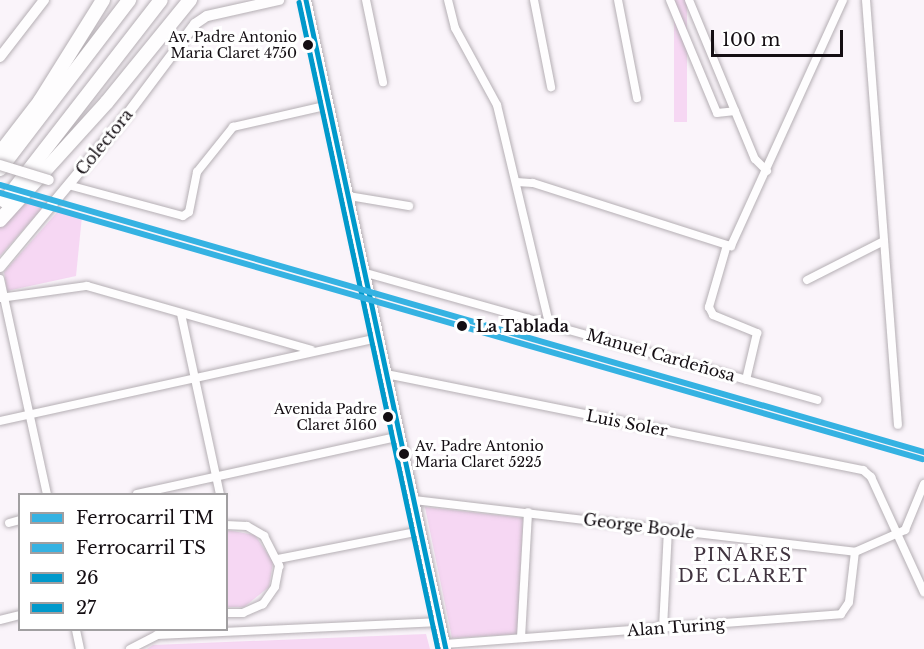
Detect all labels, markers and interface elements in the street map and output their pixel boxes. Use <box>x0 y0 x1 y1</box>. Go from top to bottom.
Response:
scale bar <box>714 18 846 56</box>
place label: Av. Padre Antonio Maria Claret 4750 <box>168 29 297 62</box>
text: 100 m <box>722 29 780 51</box>
marker: Av. Padre Antonio Maria Claret 4750 <box>302 39 314 51</box>
street label: Colectora <box>72 105 136 179</box>
place label: La Tablada <box>476 316 569 336</box>
marker: La Tablada <box>453 317 471 335</box>
street label: Manuel Cardeñosa <box>584 325 738 385</box>
place label: Avenida Padre Claret 5160 <box>274 401 377 434</box>
street label: Luis Soler <box>585 406 669 440</box>
marker: Avenida Padre Claret 5160 <box>382 411 394 423</box>
place label: Av. Padre Antonio Maria Claret 5225 <box>415 438 544 470</box>
marker: Av. Padre Antonio Maria Claret 5225 <box>398 448 410 460</box>
legend <box>18 493 228 631</box>
text: Ferrocarril TM <box>76 507 214 529</box>
street label: George Boole <box>582 510 696 542</box>
text: Ferrocarril TS <box>76 537 206 559</box>
district label: PINARES DE CLARET <box>678 545 808 588</box>
text: 26 <box>76 567 99 589</box>
text: 27 <box>76 597 96 619</box>
street label: Alan Turing <box>626 614 726 640</box>

